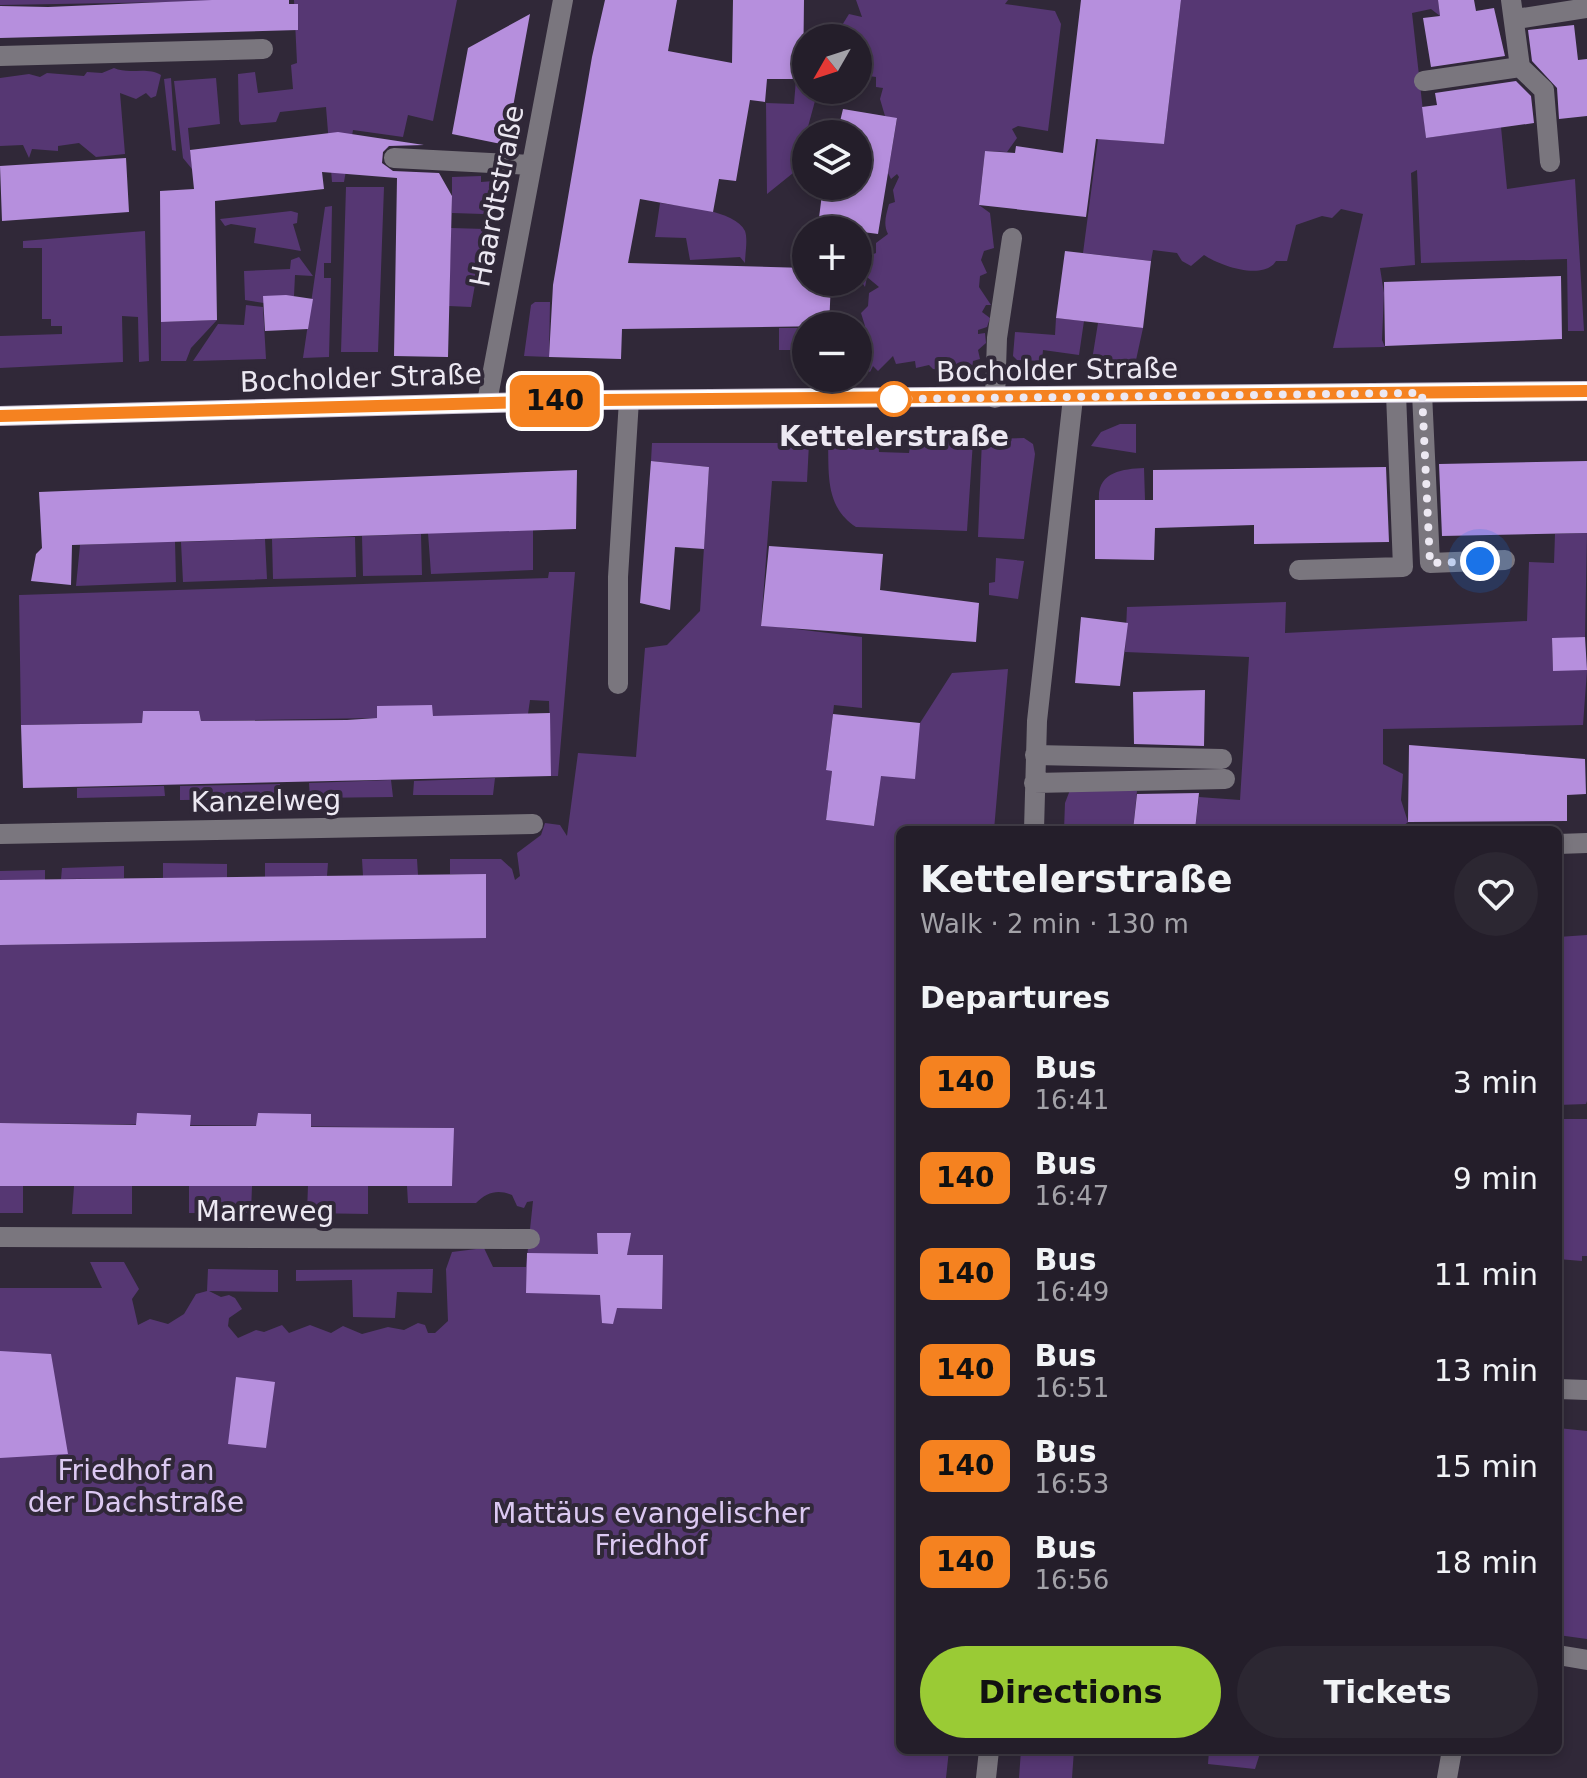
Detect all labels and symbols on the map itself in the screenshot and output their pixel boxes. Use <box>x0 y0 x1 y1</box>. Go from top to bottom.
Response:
north arrow <box>792 24 872 104</box>
street label: Haardtstraße <box>463 102 531 290</box>
street label: Bocholder Straße <box>936 351 1178 389</box>
street label: Bocholder Straße <box>239 357 483 399</box>
line badge: 140 <box>509 375 601 427</box>
marker: Kettelerstraße <box>877 382 911 416</box>
place label: Kettelerstraße <box>779 420 1009 453</box>
your location <box>1460 541 1500 581</box>
street label: Kanzelweg <box>191 783 341 819</box>
street label: Marreweg <box>196 1195 334 1228</box>
park label: Friedhof an der Dachstraße <box>28 1454 244 1519</box>
park label: Mattäus evangelischer Friedhof <box>492 1497 810 1562</box>

